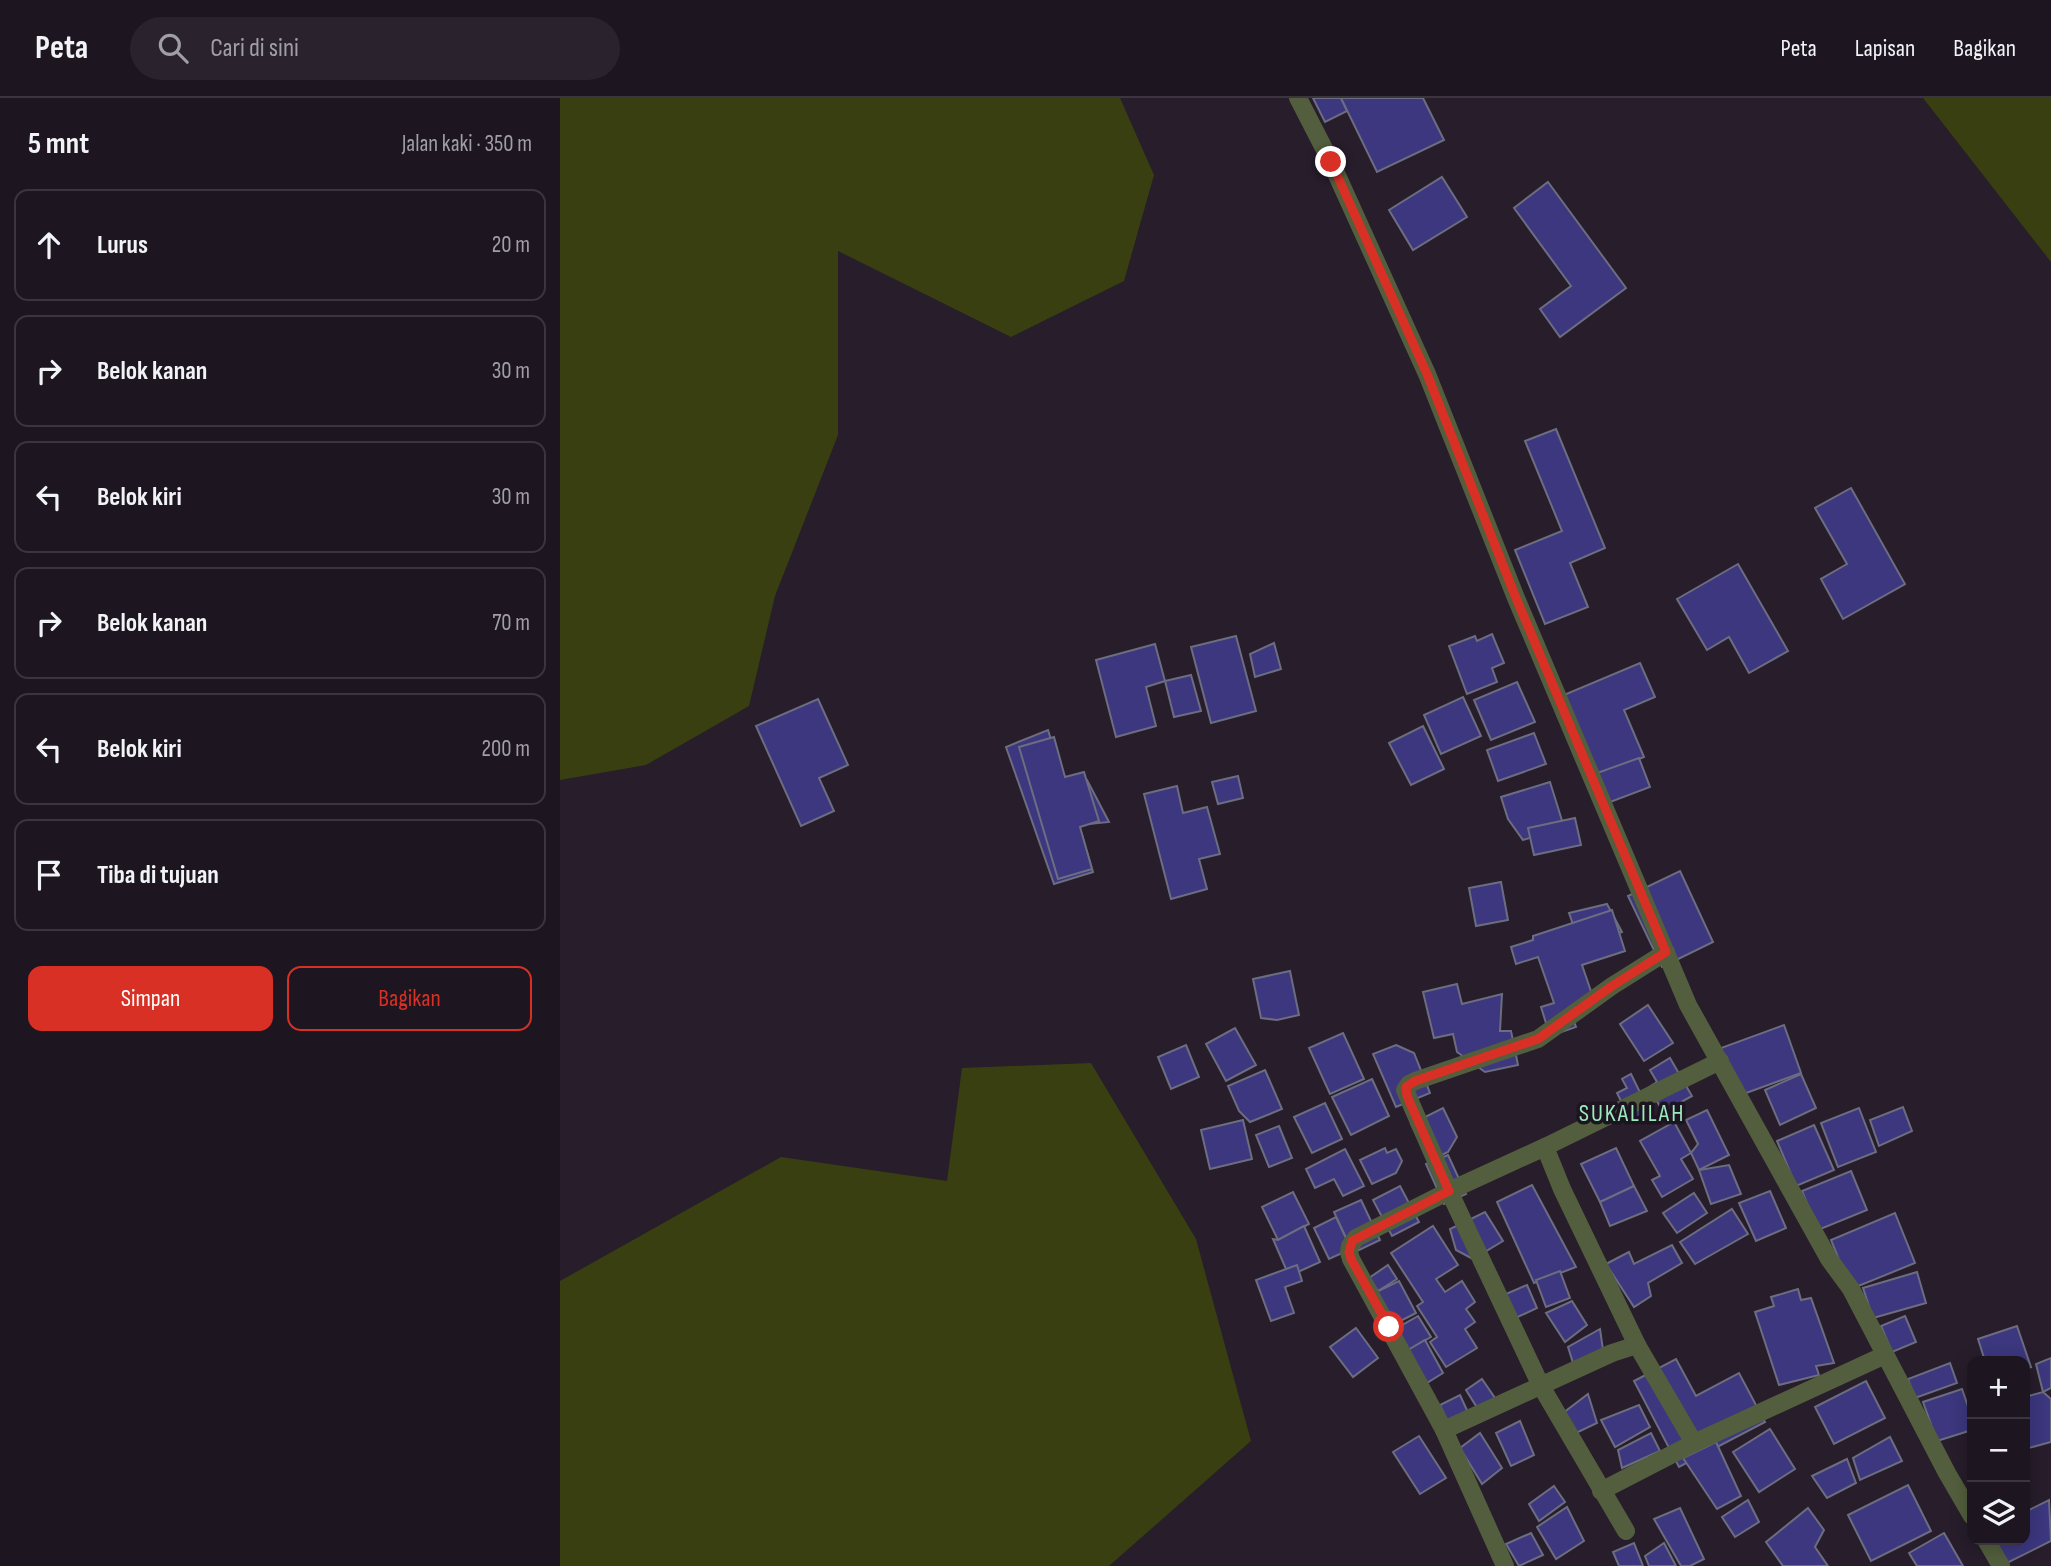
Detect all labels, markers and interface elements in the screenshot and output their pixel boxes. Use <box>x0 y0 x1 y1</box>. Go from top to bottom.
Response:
search box <box>130 17 620 80</box>
text: Peta <box>35 28 88 68</box>
icon: search <box>154 29 192 67</box>
text: Cari di sini <box>210 33 299 64</box>
text: Peta <box>1781 34 1817 63</box>
text: Lapisan <box>1855 34 1915 63</box>
text: Bagikan <box>1953 34 2016 63</box>
text: 5 mnt <box>28 126 89 162</box>
text: Jalan kaki · 350 m <box>402 130 532 158</box>
route end <box>1315 146 1346 177</box>
icon: ahead <box>30 226 68 264</box>
text: Lurus <box>97 230 148 261</box>
text: 20 m <box>492 231 530 259</box>
icon: right <box>30 352 68 390</box>
text: Belok kanan <box>97 356 207 387</box>
text: 30 m <box>492 357 530 385</box>
icon: left <box>30 478 68 516</box>
text: Belok kiri <box>97 482 182 513</box>
text: 30 m <box>492 483 530 511</box>
icon: right <box>30 604 68 642</box>
text: Belok kanan <box>97 608 207 639</box>
text: 70 m <box>492 609 530 637</box>
icon: left <box>30 730 68 768</box>
text: Belok kiri <box>97 734 182 765</box>
text: 200 m <box>482 735 530 763</box>
icon: arrive <box>30 856 68 894</box>
text: Tiba di tujuan <box>97 860 219 891</box>
button: Simpan <box>28 966 273 1031</box>
button: Bagikan <box>287 966 532 1031</box>
district label: SUKALILAH <box>1579 1099 1685 1128</box>
route start <box>1373 1311 1404 1342</box>
map controls <box>1967 1356 2030 1545</box>
button: + <box>1967 1356 2030 1419</box>
button: − <box>1967 1419 2030 1482</box>
button: layers <box>1967 1482 2030 1545</box>

